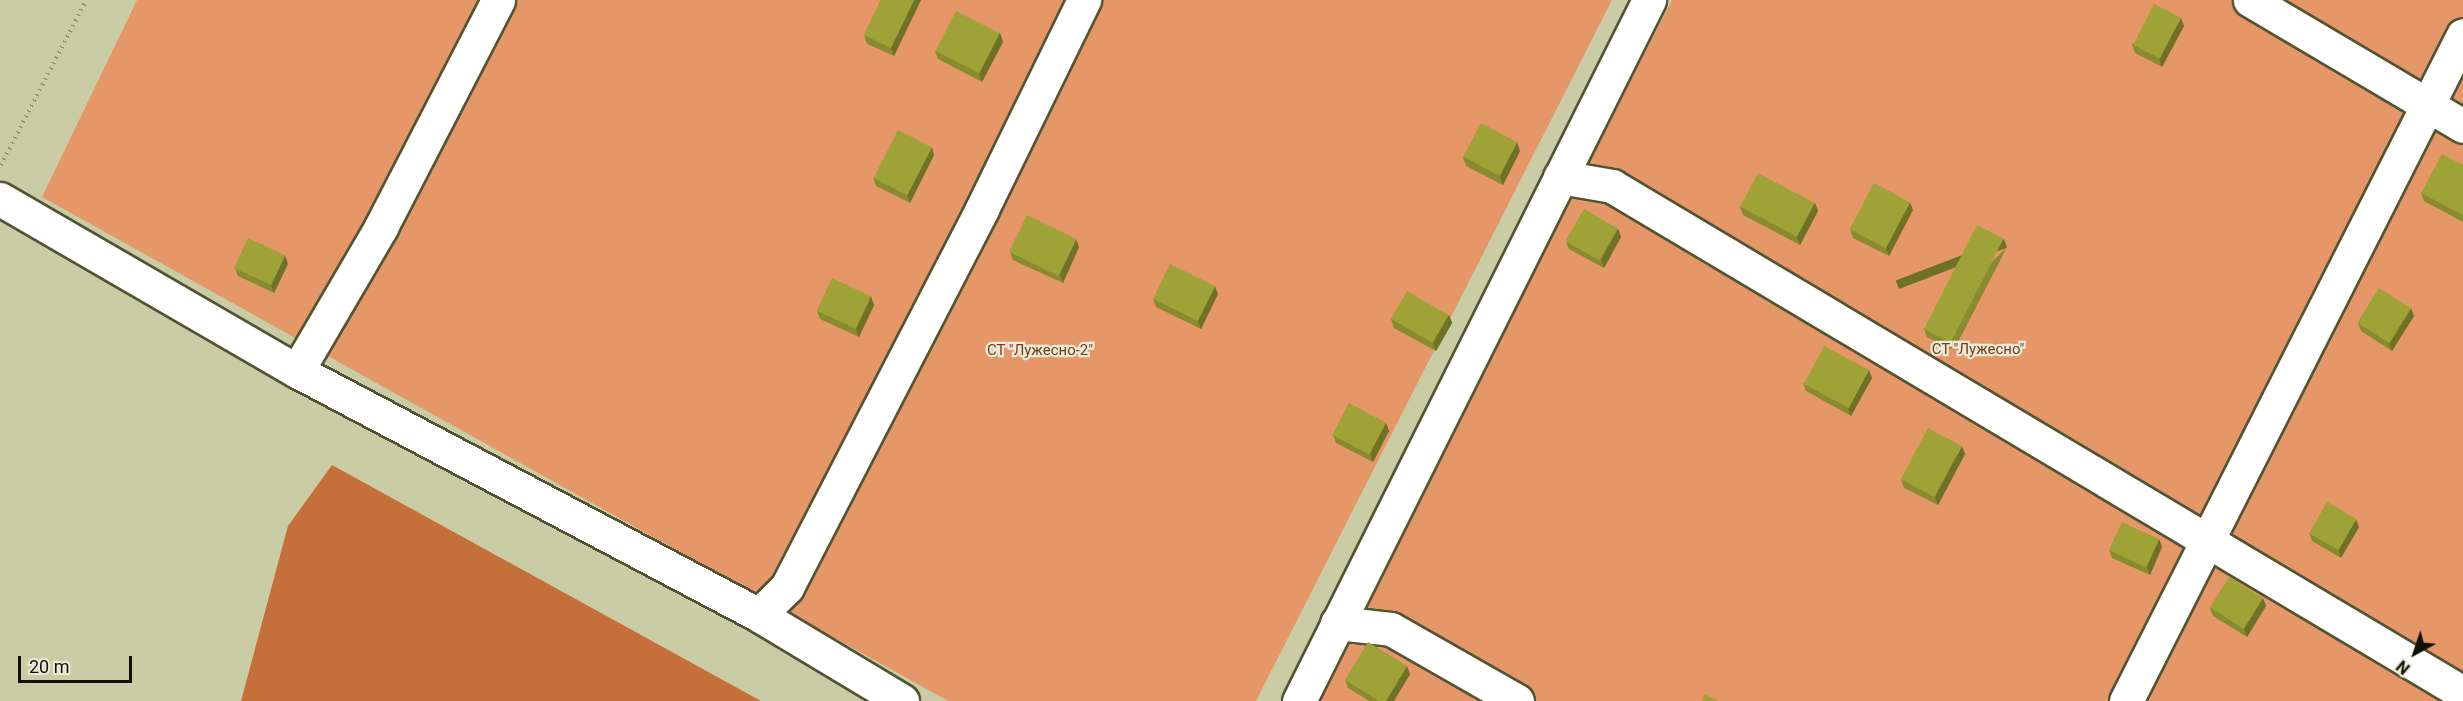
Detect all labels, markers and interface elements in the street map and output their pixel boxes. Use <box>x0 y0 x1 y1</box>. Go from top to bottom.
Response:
park label: СТ "Лужесно" <box>1932 341 2024 359</box>
park label: СТ "Лужесно-2" <box>987 342 1093 360</box>
north arrow <box>2385 623 2445 683</box>
scale bar <box>21 644 135 682</box>
text: 20 m <box>29 656 69 677</box>
text: N <box>2393 656 2414 678</box>

